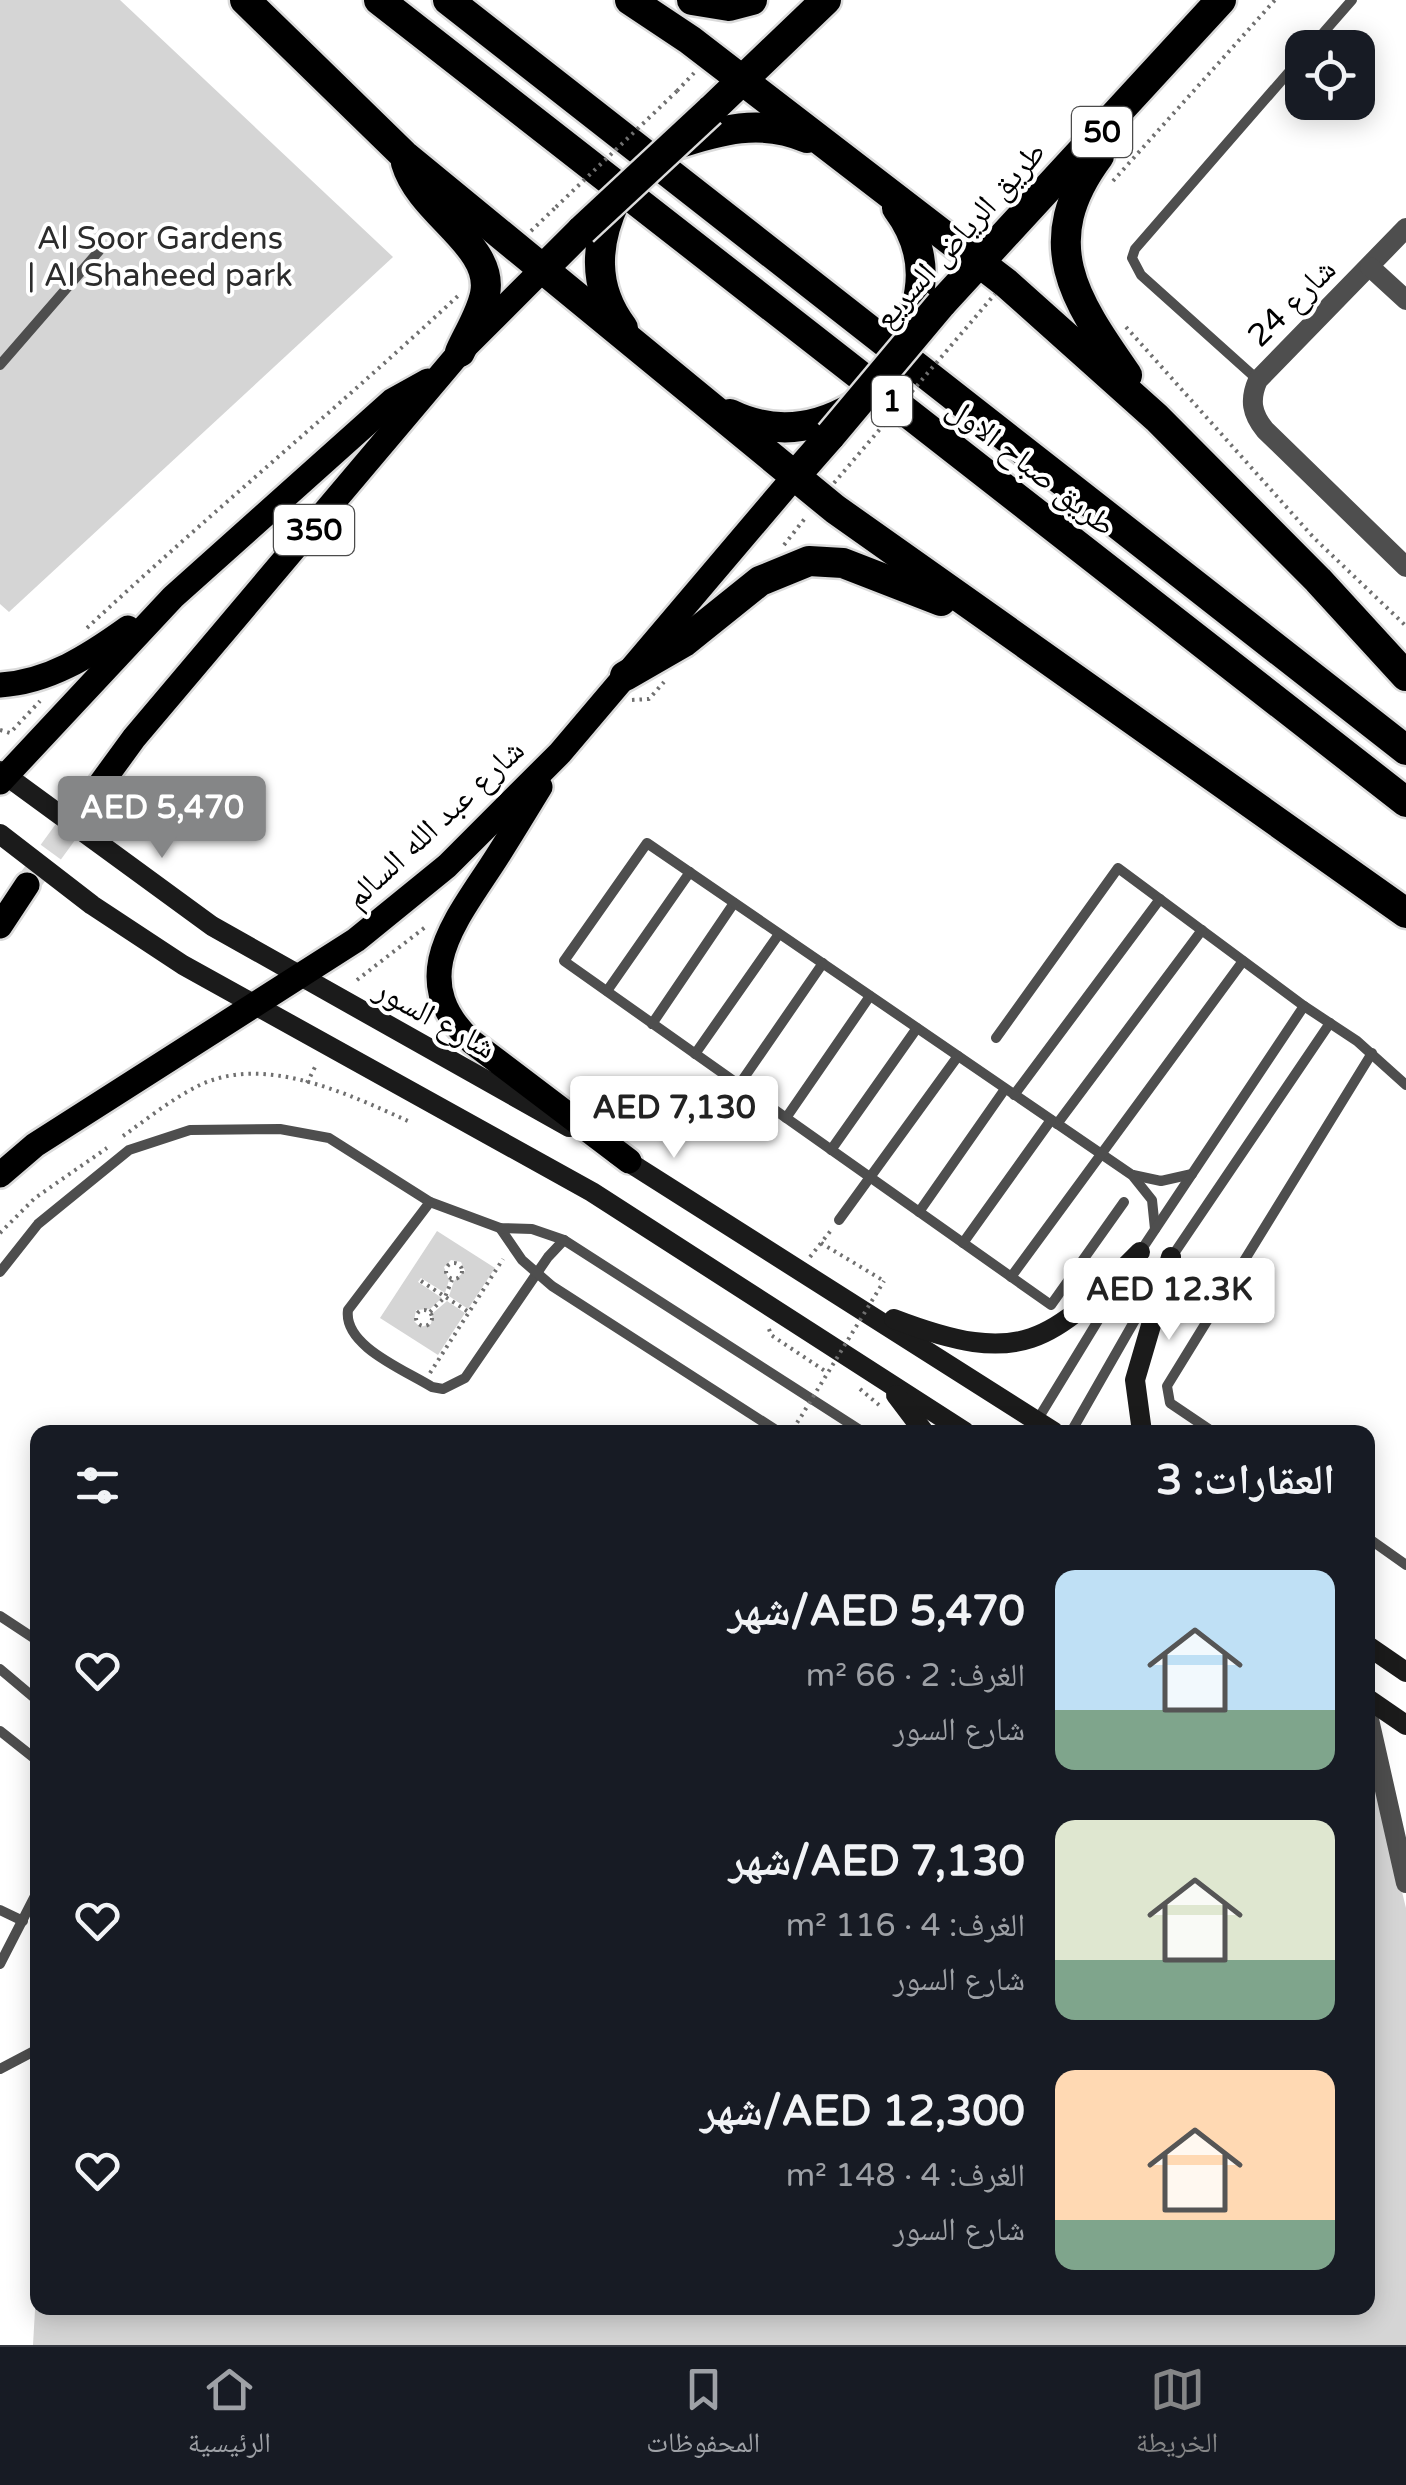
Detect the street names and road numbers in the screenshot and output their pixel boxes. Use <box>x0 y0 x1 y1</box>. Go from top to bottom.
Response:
road number: 50 <box>1072 107 1132 157</box>
street label: طريق الرياض السريع <box>866 134 1054 336</box>
street label: شارع 24 <box>1240 251 1344 355</box>
road number: 1 <box>872 376 912 426</box>
street label: طريق صباح الاول <box>939 389 1123 545</box>
road number: 350 <box>274 505 354 555</box>
street label: شارع عبد الله السالم <box>338 731 533 917</box>
street label: شارع السور <box>367 970 502 1068</box>

